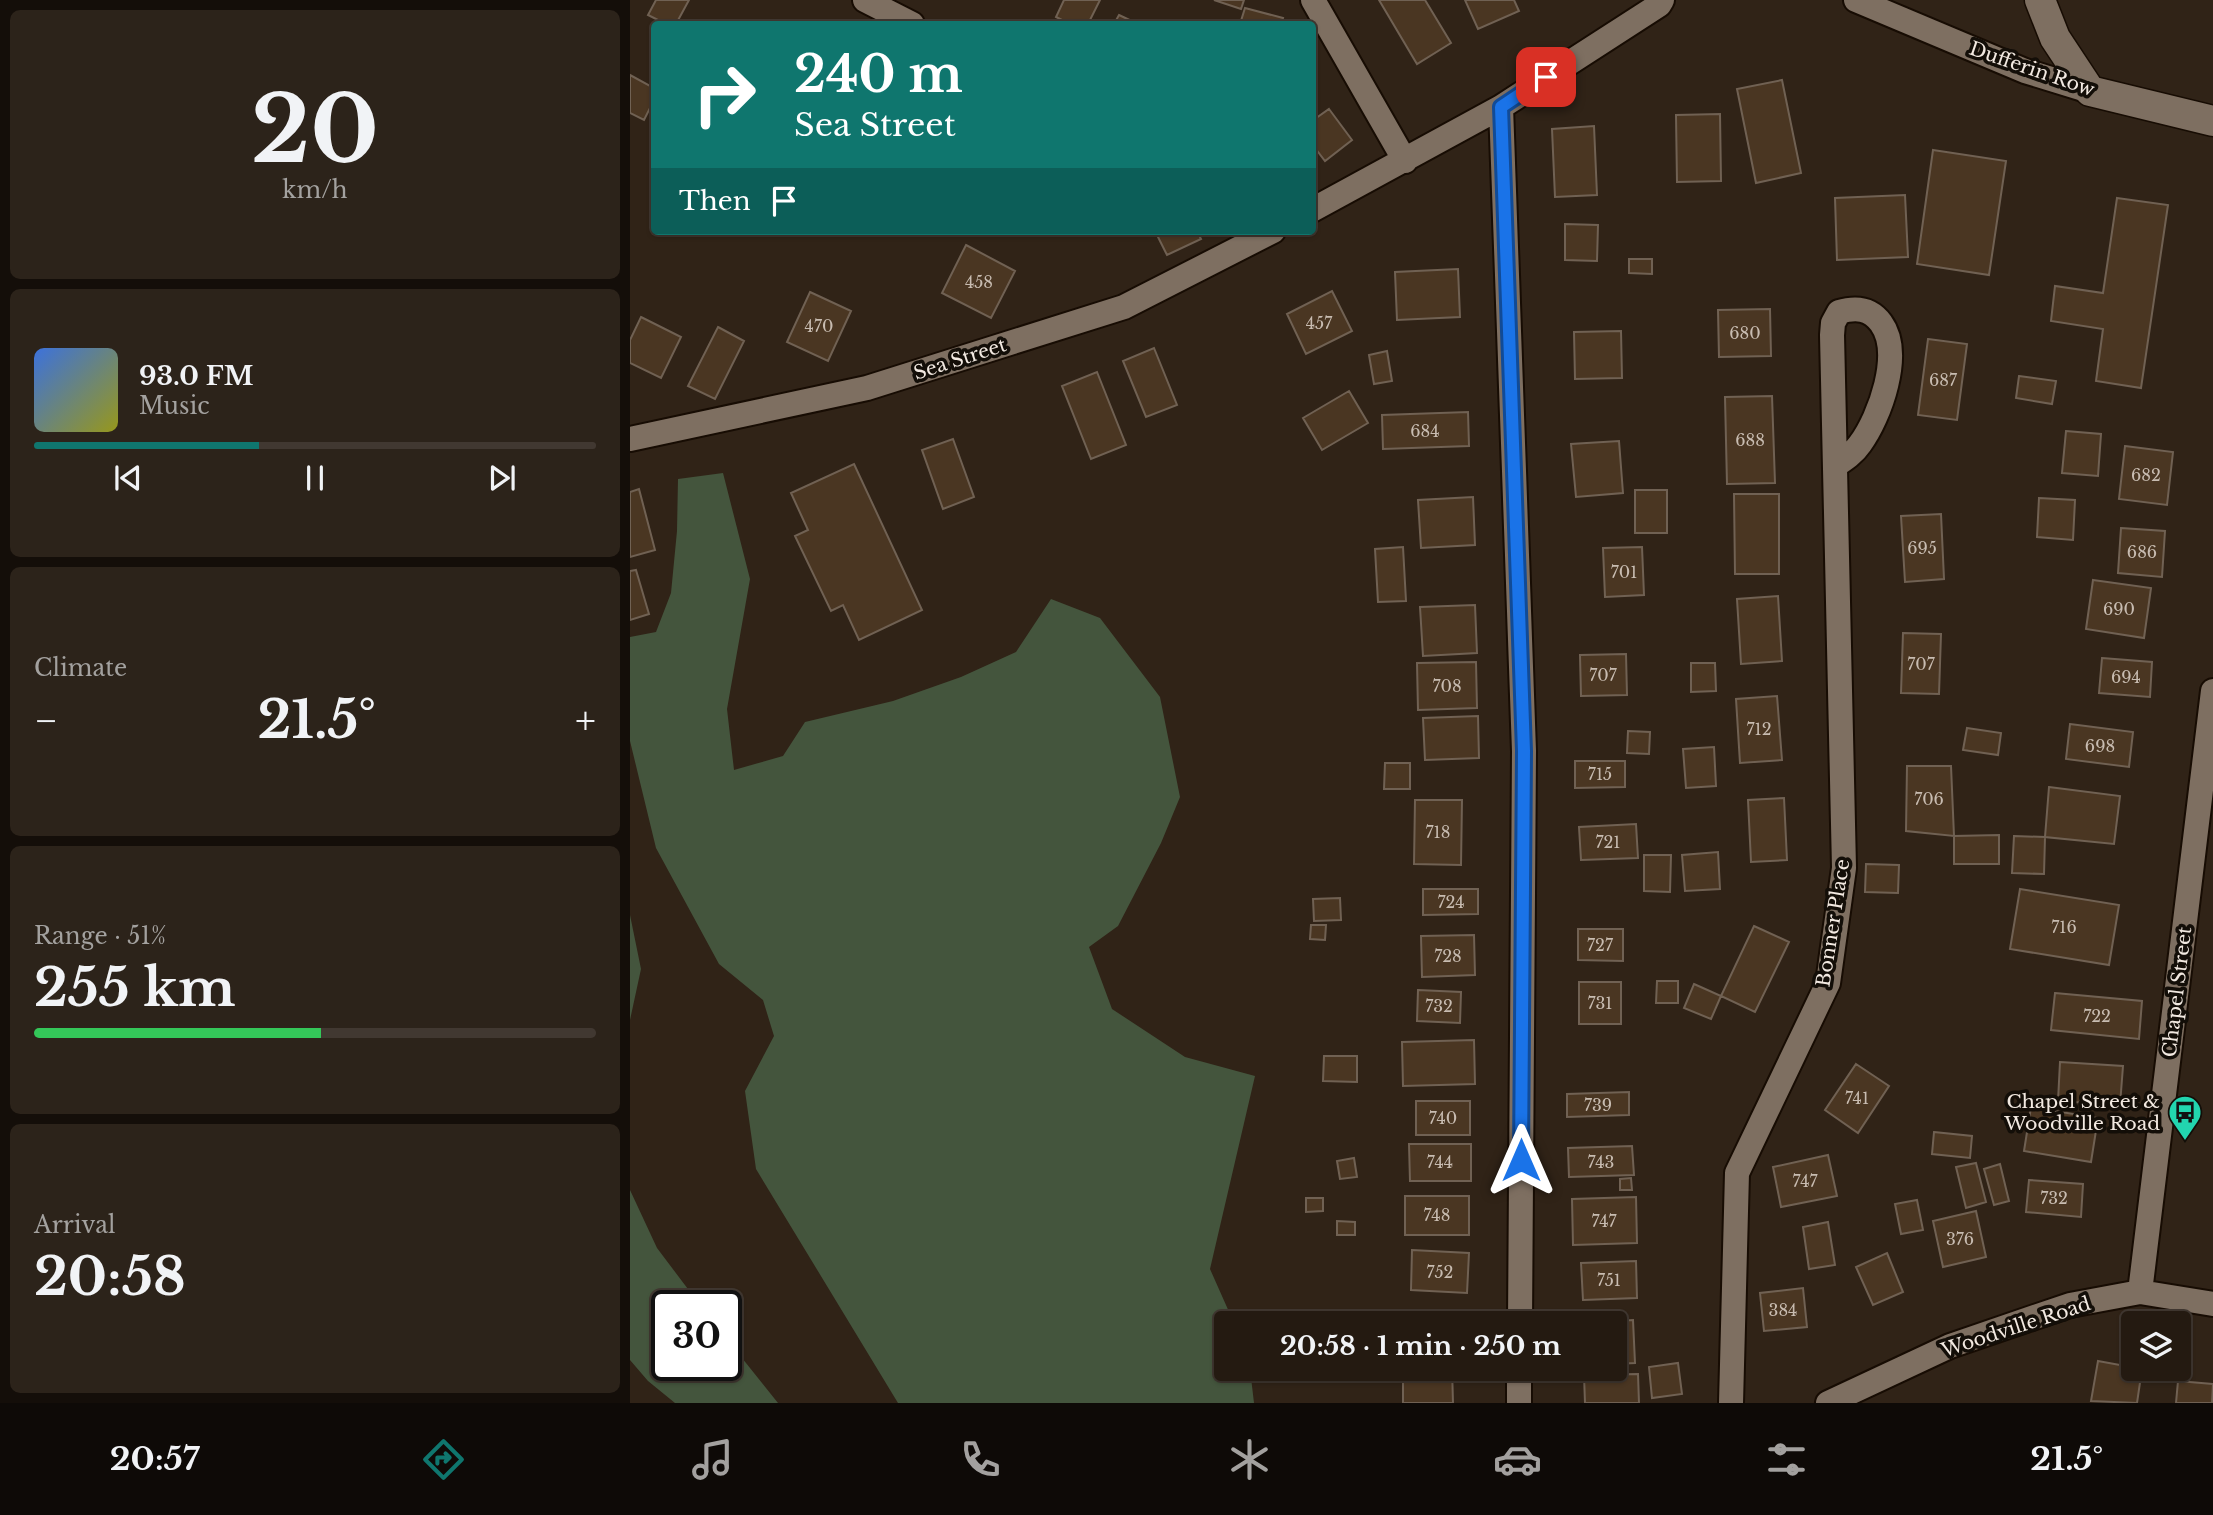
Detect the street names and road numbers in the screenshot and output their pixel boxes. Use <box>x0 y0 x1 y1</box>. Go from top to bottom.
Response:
street label: Dufferin Row <box>1966 37 2098 101</box>
street label: Sea Street <box>911 333 1010 385</box>
street label: Bonner Place <box>1812 858 1854 988</box>
street label: Chapel Street <box>2158 925 2197 1059</box>
street label: Woodville Road <box>1937 1292 2094 1362</box>

